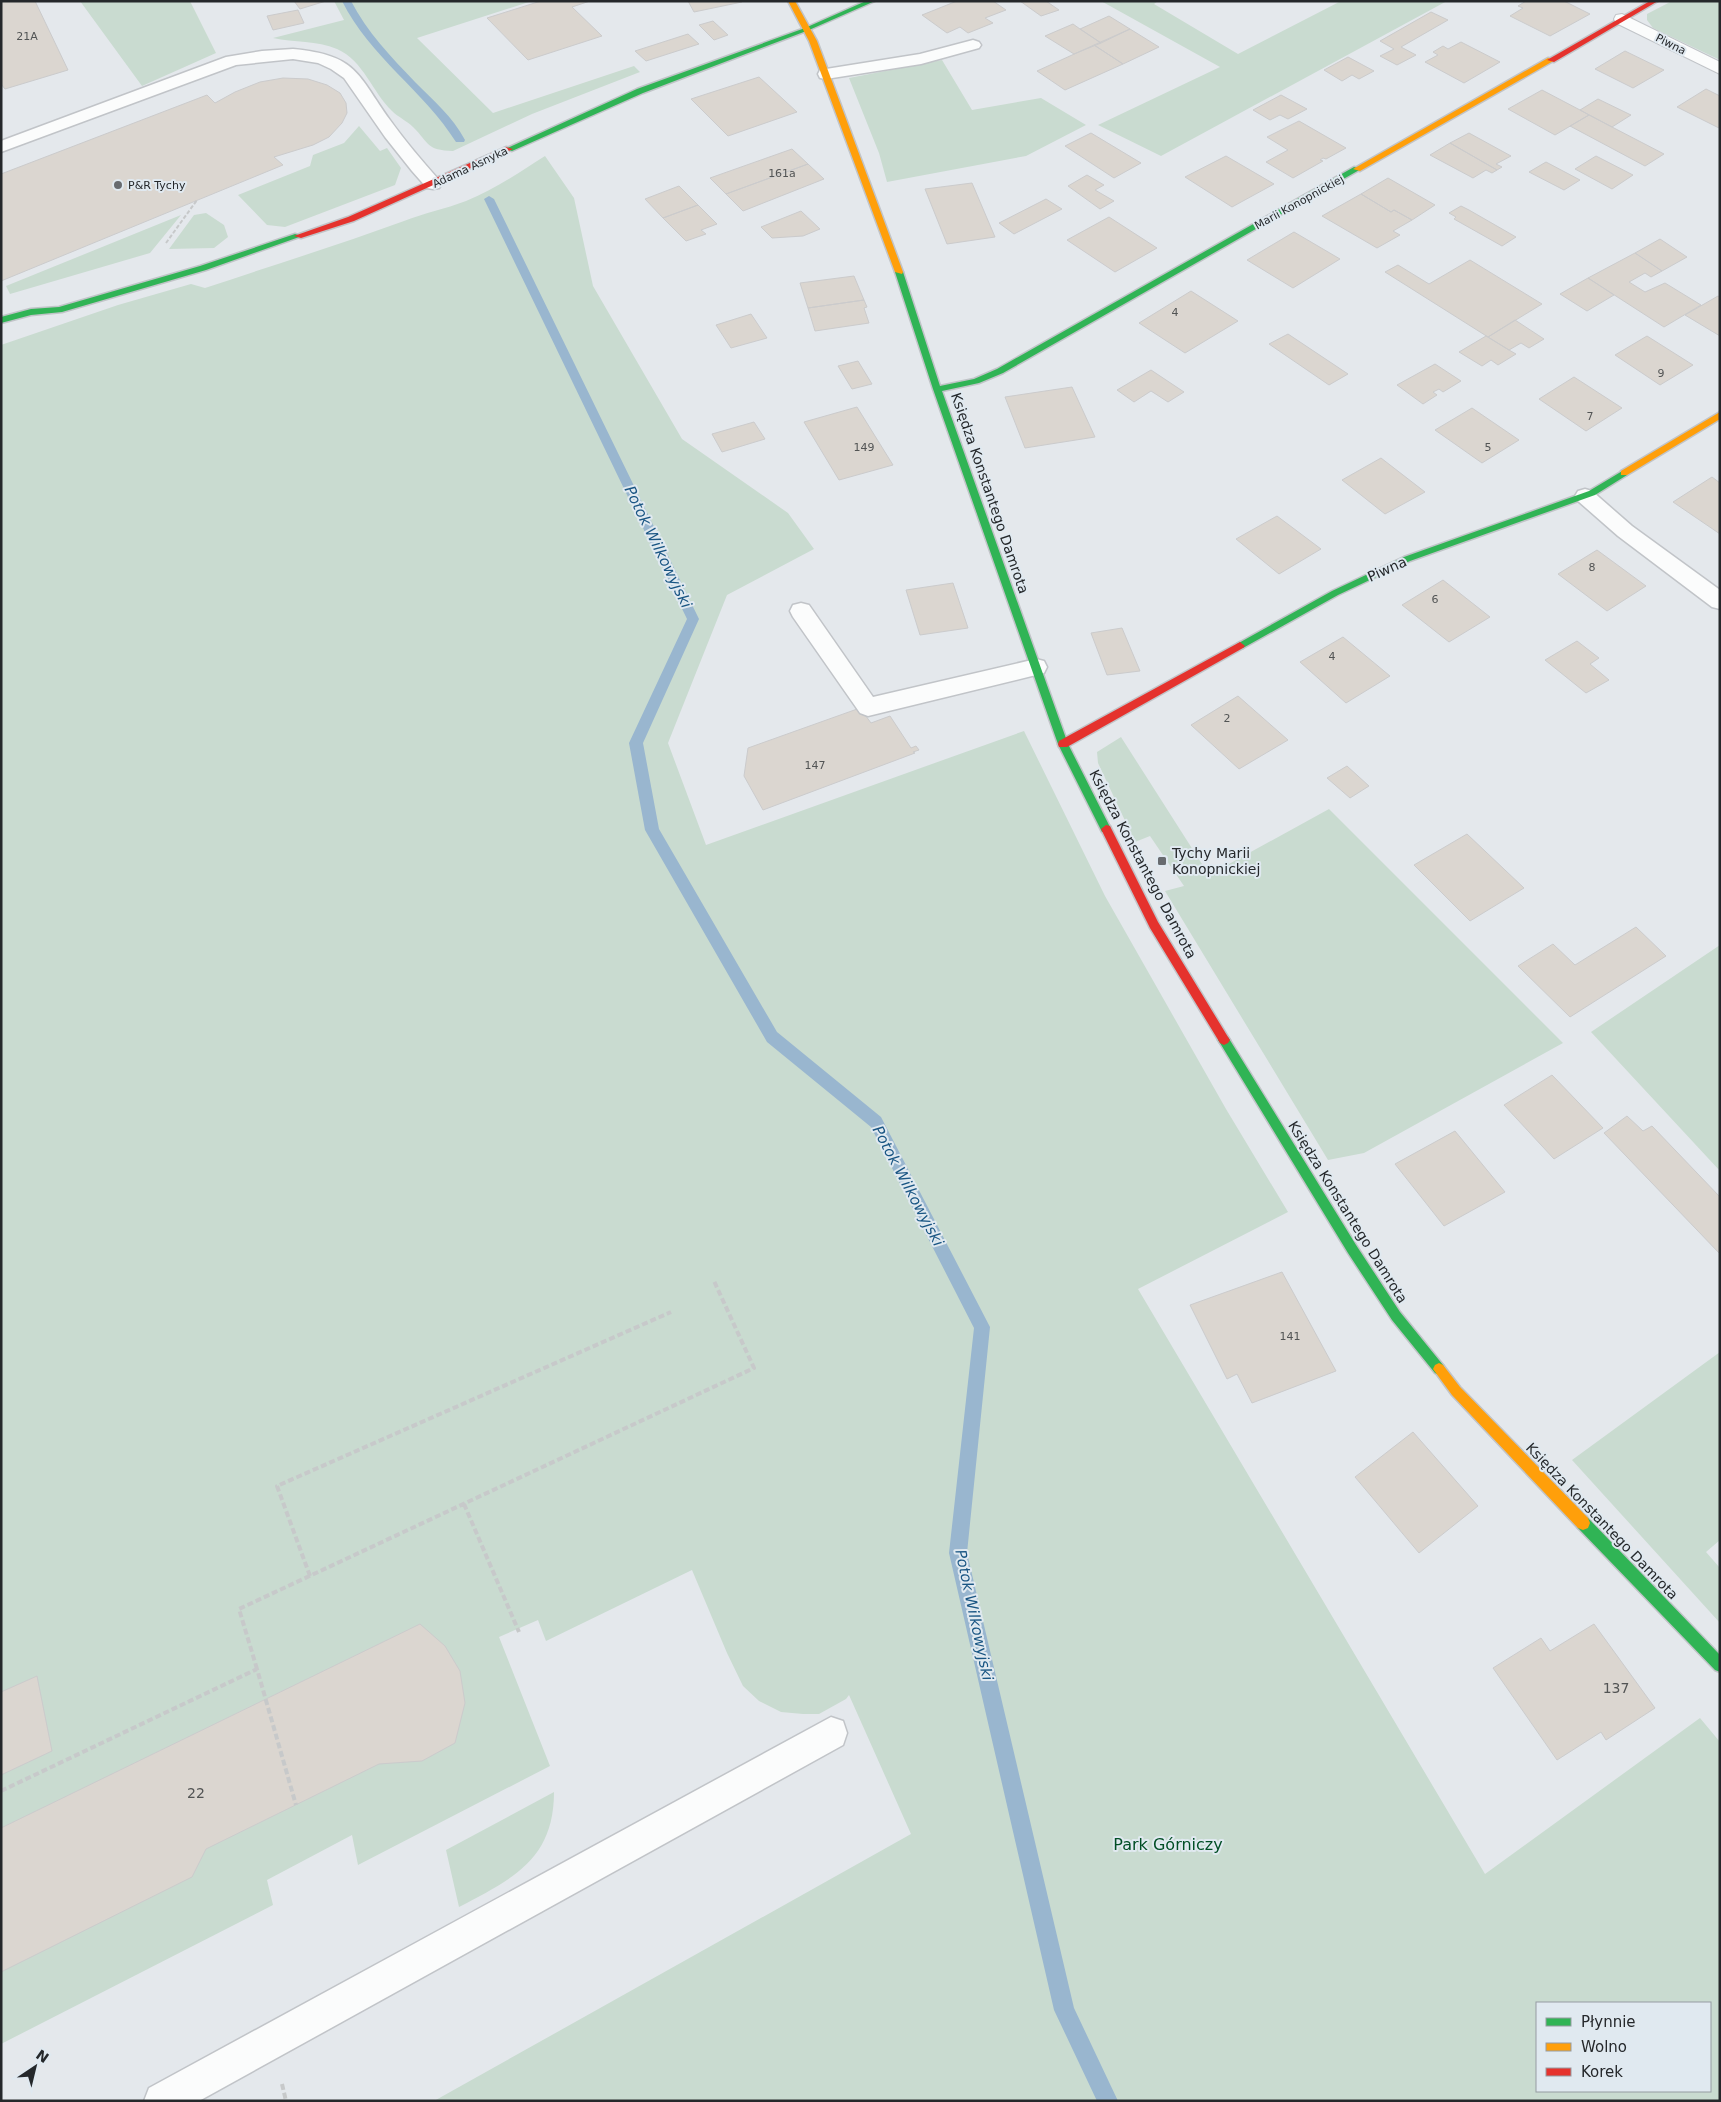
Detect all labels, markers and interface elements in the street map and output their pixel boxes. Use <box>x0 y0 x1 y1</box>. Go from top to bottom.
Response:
house number: 21A <box>16 30 38 43</box>
street label: Piwna <box>1653 31 1688 58</box>
street label: Adama Asnyka <box>430 144 510 191</box>
house number: 161a <box>768 167 796 180</box>
street label: Marii Konopnickiej <box>1252 173 1346 232</box>
marker: P&R Tychy <box>112 179 124 191</box>
place label: P&R Tychy <box>128 179 186 192</box>
house number: 4 <box>1172 306 1179 319</box>
house number: 9 <box>1658 367 1665 380</box>
street label: Księdza Konstantego Damrota <box>948 390 1032 596</box>
house number: 7 <box>1587 410 1594 423</box>
house number: 149 <box>854 441 875 454</box>
house number: 5 <box>1485 441 1492 454</box>
water label: Potok Wilkowyjski <box>621 483 696 612</box>
street label: Piwna <box>1365 553 1409 585</box>
house number: 8 <box>1589 561 1596 574</box>
house number: 6 <box>1432 593 1439 606</box>
house number: 4 <box>1329 650 1336 663</box>
house number: 2 <box>1224 712 1231 725</box>
house number: 147 <box>805 759 826 772</box>
street label: Księdza Konstantego Damrota <box>1086 767 1200 961</box>
place label: Tychy Marii Konopnickiej <box>1171 845 1260 877</box>
marker: Tychy Marii Konopnickiej <box>1156 855 1168 867</box>
street label: Księdza Konstantego Damrota <box>1285 1118 1411 1306</box>
water label: Potok Wilkowyjski <box>869 1123 948 1250</box>
house number: 141 <box>1280 1330 1301 1343</box>
street label: Księdza Konstantego Damrota <box>1523 1439 1681 1603</box>
water label: Potok Wilkowyjski <box>951 1548 997 1683</box>
house number: 137 <box>1603 1680 1629 1696</box>
house number: 22 <box>187 1785 205 1801</box>
park label: Park Górniczy <box>1113 1835 1223 1854</box>
legend <box>1536 2002 1711 2092</box>
text: Płynnie <box>1581 2013 1636 2031</box>
text: Wolno <box>1581 2038 1627 2056</box>
north arrow <box>10 2042 60 2092</box>
text: N <box>33 2046 52 2066</box>
text: Korek <box>1581 2063 1623 2081</box>

